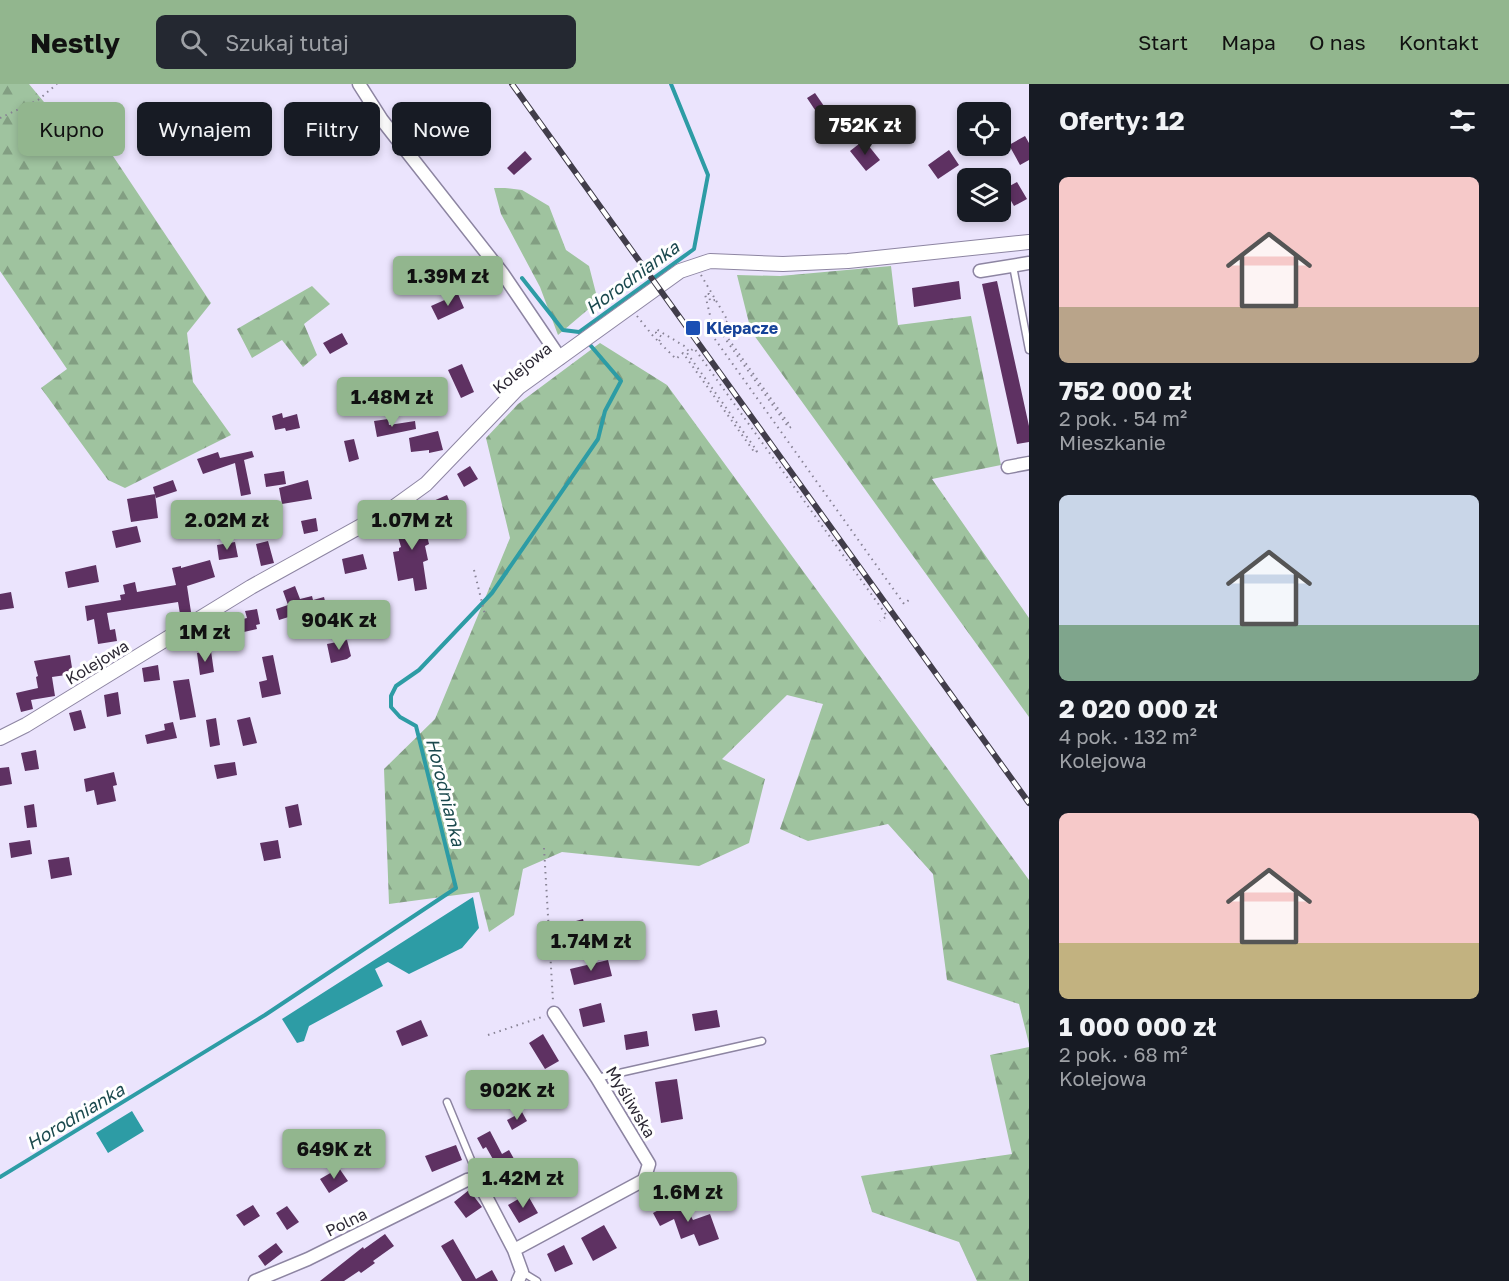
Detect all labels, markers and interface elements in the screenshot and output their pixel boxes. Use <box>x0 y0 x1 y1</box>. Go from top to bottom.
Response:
search box <box>156 15 576 69</box>
text: Nestly <box>30 26 120 59</box>
icon: search <box>177 26 210 59</box>
text: Szukaj tutaj <box>225 29 349 56</box>
text: Start <box>1138 29 1188 55</box>
text: Mapa <box>1221 29 1276 55</box>
text: O nas <box>1309 29 1366 55</box>
text: Kontakt <box>1399 29 1479 55</box>
chip: Kupno <box>18 102 125 156</box>
chip: Wynajem <box>137 102 272 156</box>
chip: Filtry <box>284 102 380 156</box>
chip: Nowe <box>392 102 491 156</box>
map controls <box>957 102 1011 222</box>
button: locate <box>957 102 1011 156</box>
icon: filters <box>1446 104 1479 137</box>
pin: 752K zł <box>810 105 920 156</box>
text: Oferty: 12 <box>1059 105 1185 136</box>
text: 752K zł <box>829 112 901 136</box>
button: layers <box>957 168 1011 222</box>
icon: home <box>1215 216 1323 324</box>
water label: Horodnianka <box>581 235 684 318</box>
pin: 1.39M zł <box>386 256 510 307</box>
text: 1.39M zł <box>407 263 489 287</box>
place label: Klepacze <box>706 318 778 338</box>
marker: Klepacze <box>684 319 702 337</box>
street label: Kolejowa <box>489 338 555 398</box>
text: 752 000 zł <box>1059 375 1192 406</box>
pin: 1.48M zł <box>330 377 454 428</box>
text: 1.48M zł <box>351 384 433 408</box>
text: 2 pok. · 54 m² <box>1059 406 1187 430</box>
text: Mieszkanie <box>1059 430 1166 454</box>
pin: 2.02M zł <box>165 500 289 551</box>
pin: 1.07M zł <box>350 500 474 551</box>
text: 2.02M zł <box>185 507 269 531</box>
text: 1.07M zł <box>371 507 453 531</box>
icon: home <box>1215 534 1323 642</box>
pin: 904K zł <box>284 600 394 651</box>
text: 904K zł <box>301 607 377 631</box>
pin: 1M zł <box>163 612 247 663</box>
text: 1M zł <box>180 619 230 643</box>
street label: Kolejowa <box>62 635 132 689</box>
text: 2 020 000 zł <box>1059 693 1218 724</box>
text: 4 pok. · 132 m² <box>1059 724 1197 748</box>
water label: Horodnianka <box>422 736 470 849</box>
text: Kolejowa <box>1059 748 1146 772</box>
icon: home <box>1215 852 1323 960</box>
pin: 1.74M zł <box>529 921 653 972</box>
text: 1.74M zł <box>551 928 631 952</box>
text: 1 000 000 zł <box>1059 1011 1216 1042</box>
text: 2 pok. · 68 m² <box>1059 1042 1188 1066</box>
street label: Myśliwska <box>602 1063 660 1141</box>
text: Kolejowa <box>1059 1066 1146 1090</box>
pin: 902K zł <box>462 1070 572 1121</box>
text: 902K zł <box>479 1077 555 1101</box>
water label: Horodnianka <box>22 1078 129 1154</box>
pin: 649K zł <box>279 1129 389 1180</box>
text: 649K zł <box>296 1136 372 1160</box>
pin: 1.42M zł <box>461 1158 585 1209</box>
text: 1.42M zł <box>482 1165 564 1189</box>
pin: 1.6M zł <box>633 1172 743 1223</box>
text: 1.6M zł <box>653 1179 723 1203</box>
street label: Polna <box>322 1203 370 1241</box>

